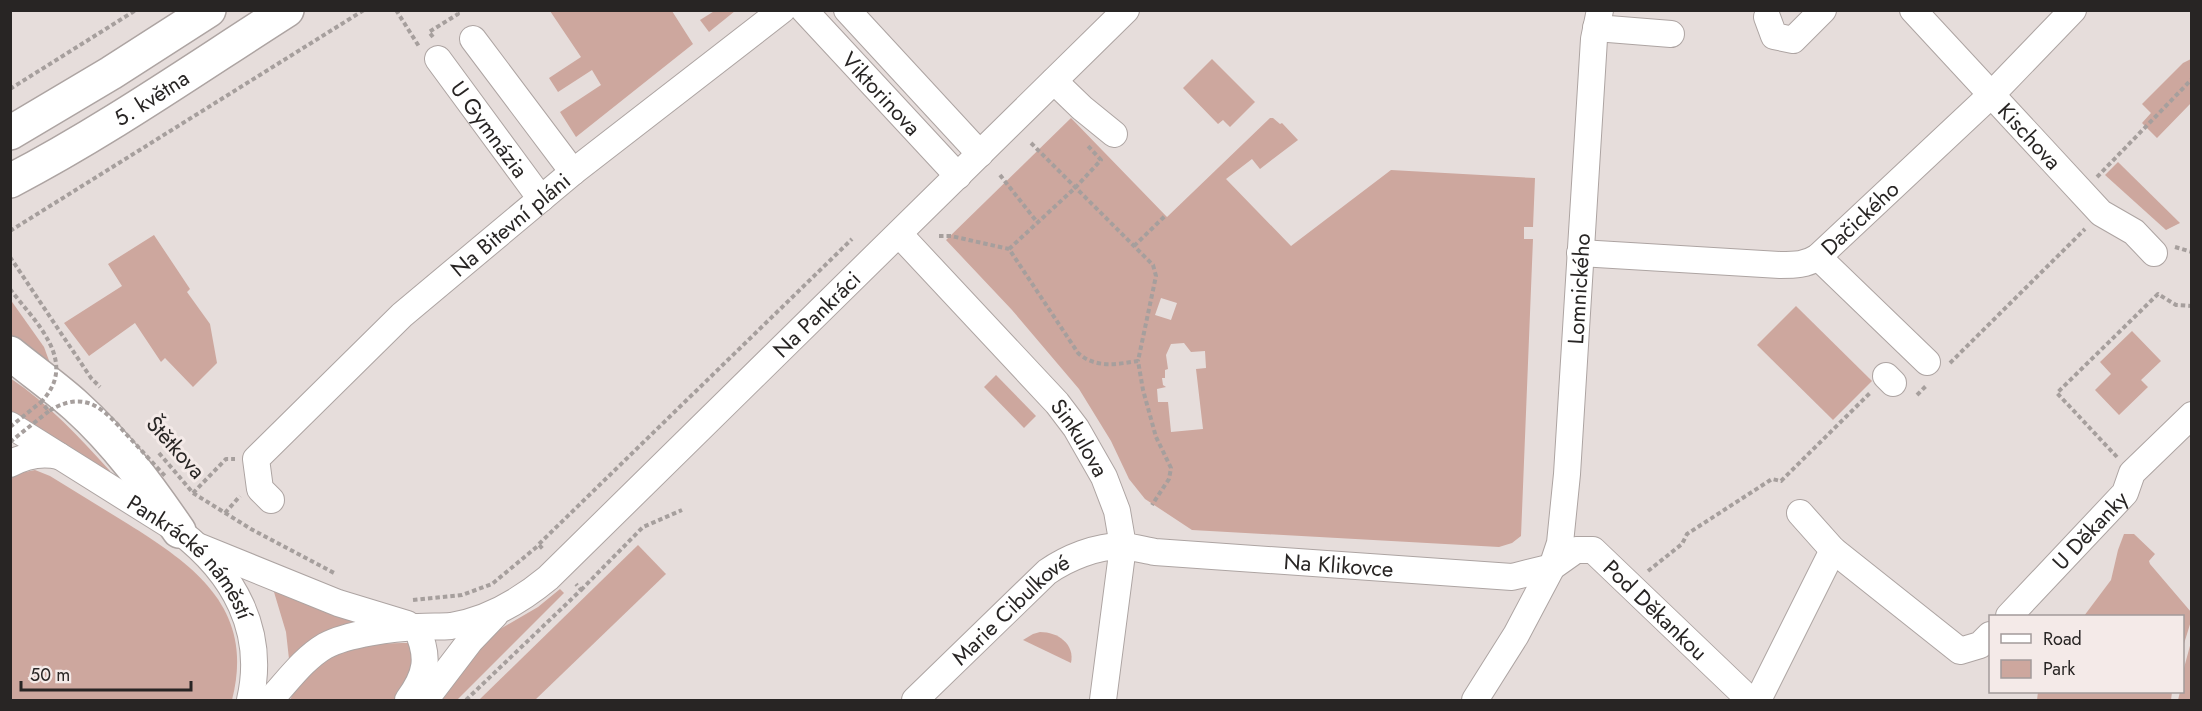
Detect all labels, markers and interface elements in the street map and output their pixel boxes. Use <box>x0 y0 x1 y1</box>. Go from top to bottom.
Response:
street label: Viktorinova <box>834 45 929 143</box>
street label: 5. května <box>107 62 195 134</box>
street label: U Gymnázia <box>443 74 536 184</box>
street label: Kischova <box>1991 96 2069 177</box>
street label: Na Bitevní pláni <box>443 165 577 284</box>
street label: Dačického <box>1814 173 1906 263</box>
street label: Lomnického <box>1559 232 1598 345</box>
street label: Na Pankráci <box>765 263 868 365</box>
street label: Sinkulova <box>1043 392 1117 483</box>
street label: Štětkova <box>139 408 213 486</box>
street label: U Děkanky <box>2045 483 2136 577</box>
street label: Pankrácké náměstí <box>121 486 262 625</box>
street label: Na Klikovce <box>1283 545 1395 585</box>
street label: Marie Cibulkové <box>944 546 1075 672</box>
street label: Pod Děkankou <box>1596 552 1715 668</box>
legend <box>1989 615 2184 693</box>
text: Road <box>2043 626 2082 652</box>
scale bar <box>21 654 190 692</box>
text: Park <box>2043 656 2075 682</box>
text: 50 m <box>30 662 70 688</box>

